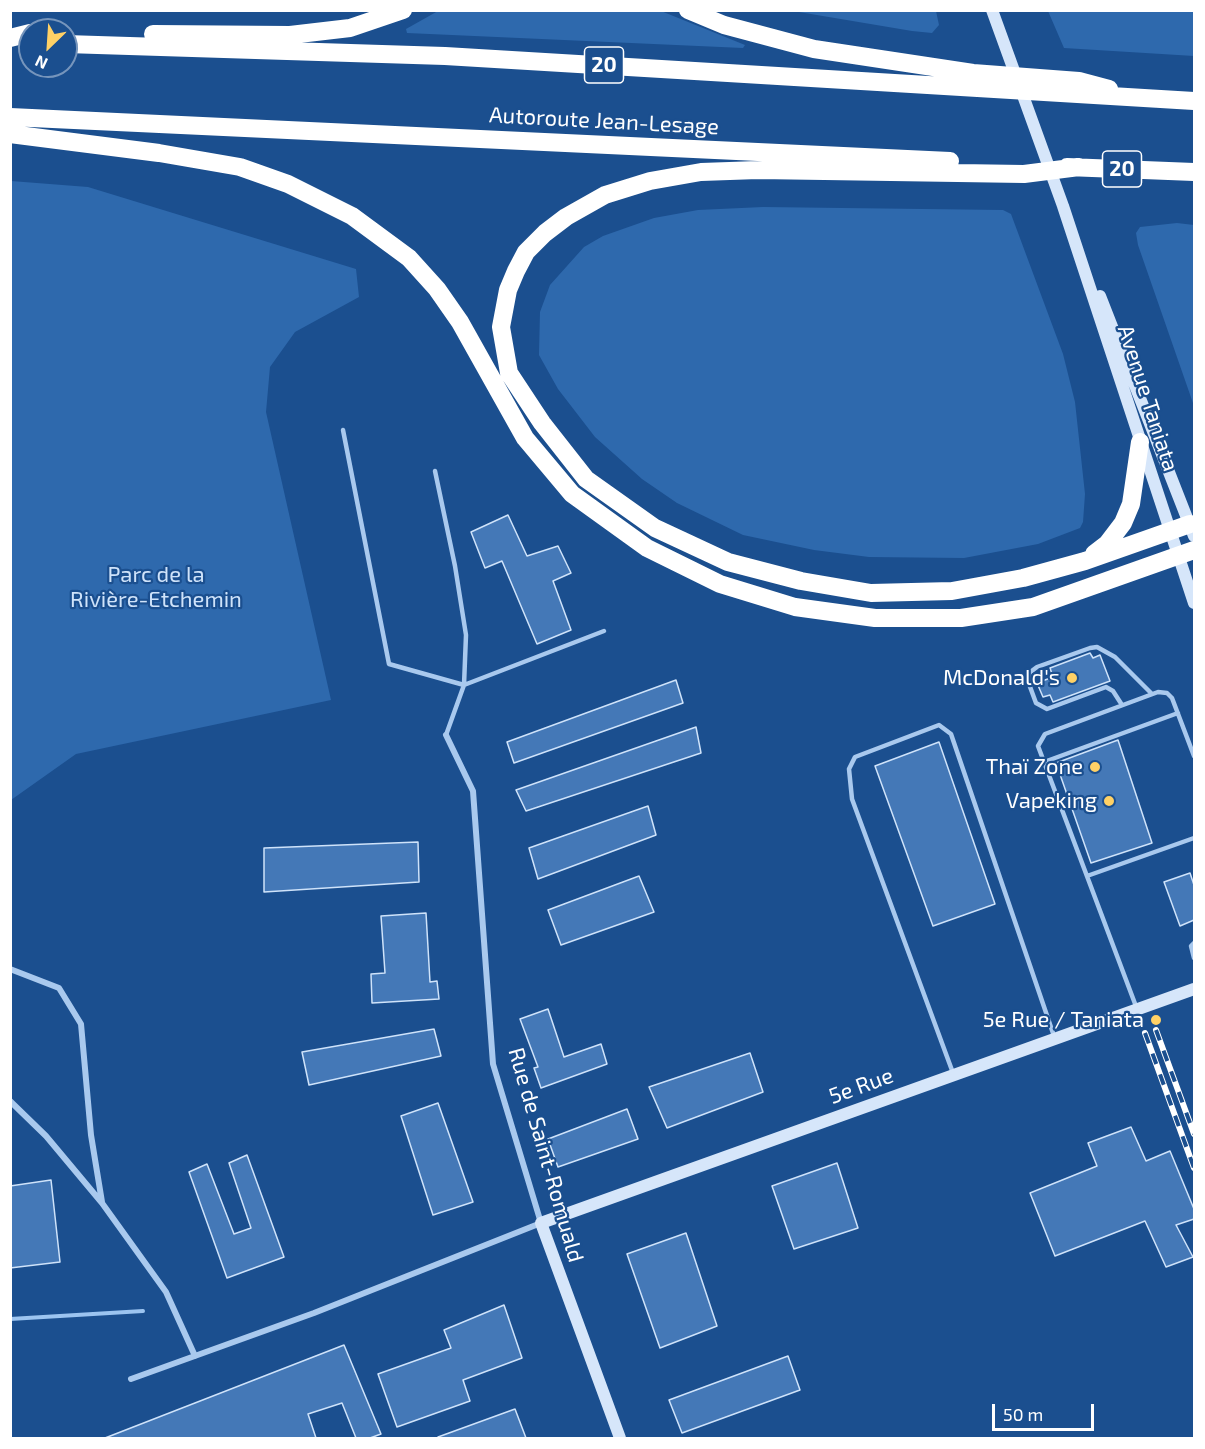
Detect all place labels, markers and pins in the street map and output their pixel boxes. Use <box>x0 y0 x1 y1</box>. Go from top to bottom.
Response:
place label: McDonald's <box>943 665 1060 691</box>
marker: McDonald's <box>1065 671 1079 685</box>
place label: Thaï Zone <box>985 754 1083 780</box>
marker: Thaï Zone <box>1088 760 1102 774</box>
place label: Vapeking <box>1006 788 1097 814</box>
marker: Vapeking <box>1102 794 1116 808</box>
place label: 5e Rue / Taniata <box>983 1007 1144 1033</box>
marker: 5e Rue / Taniata <box>1149 1013 1163 1027</box>

